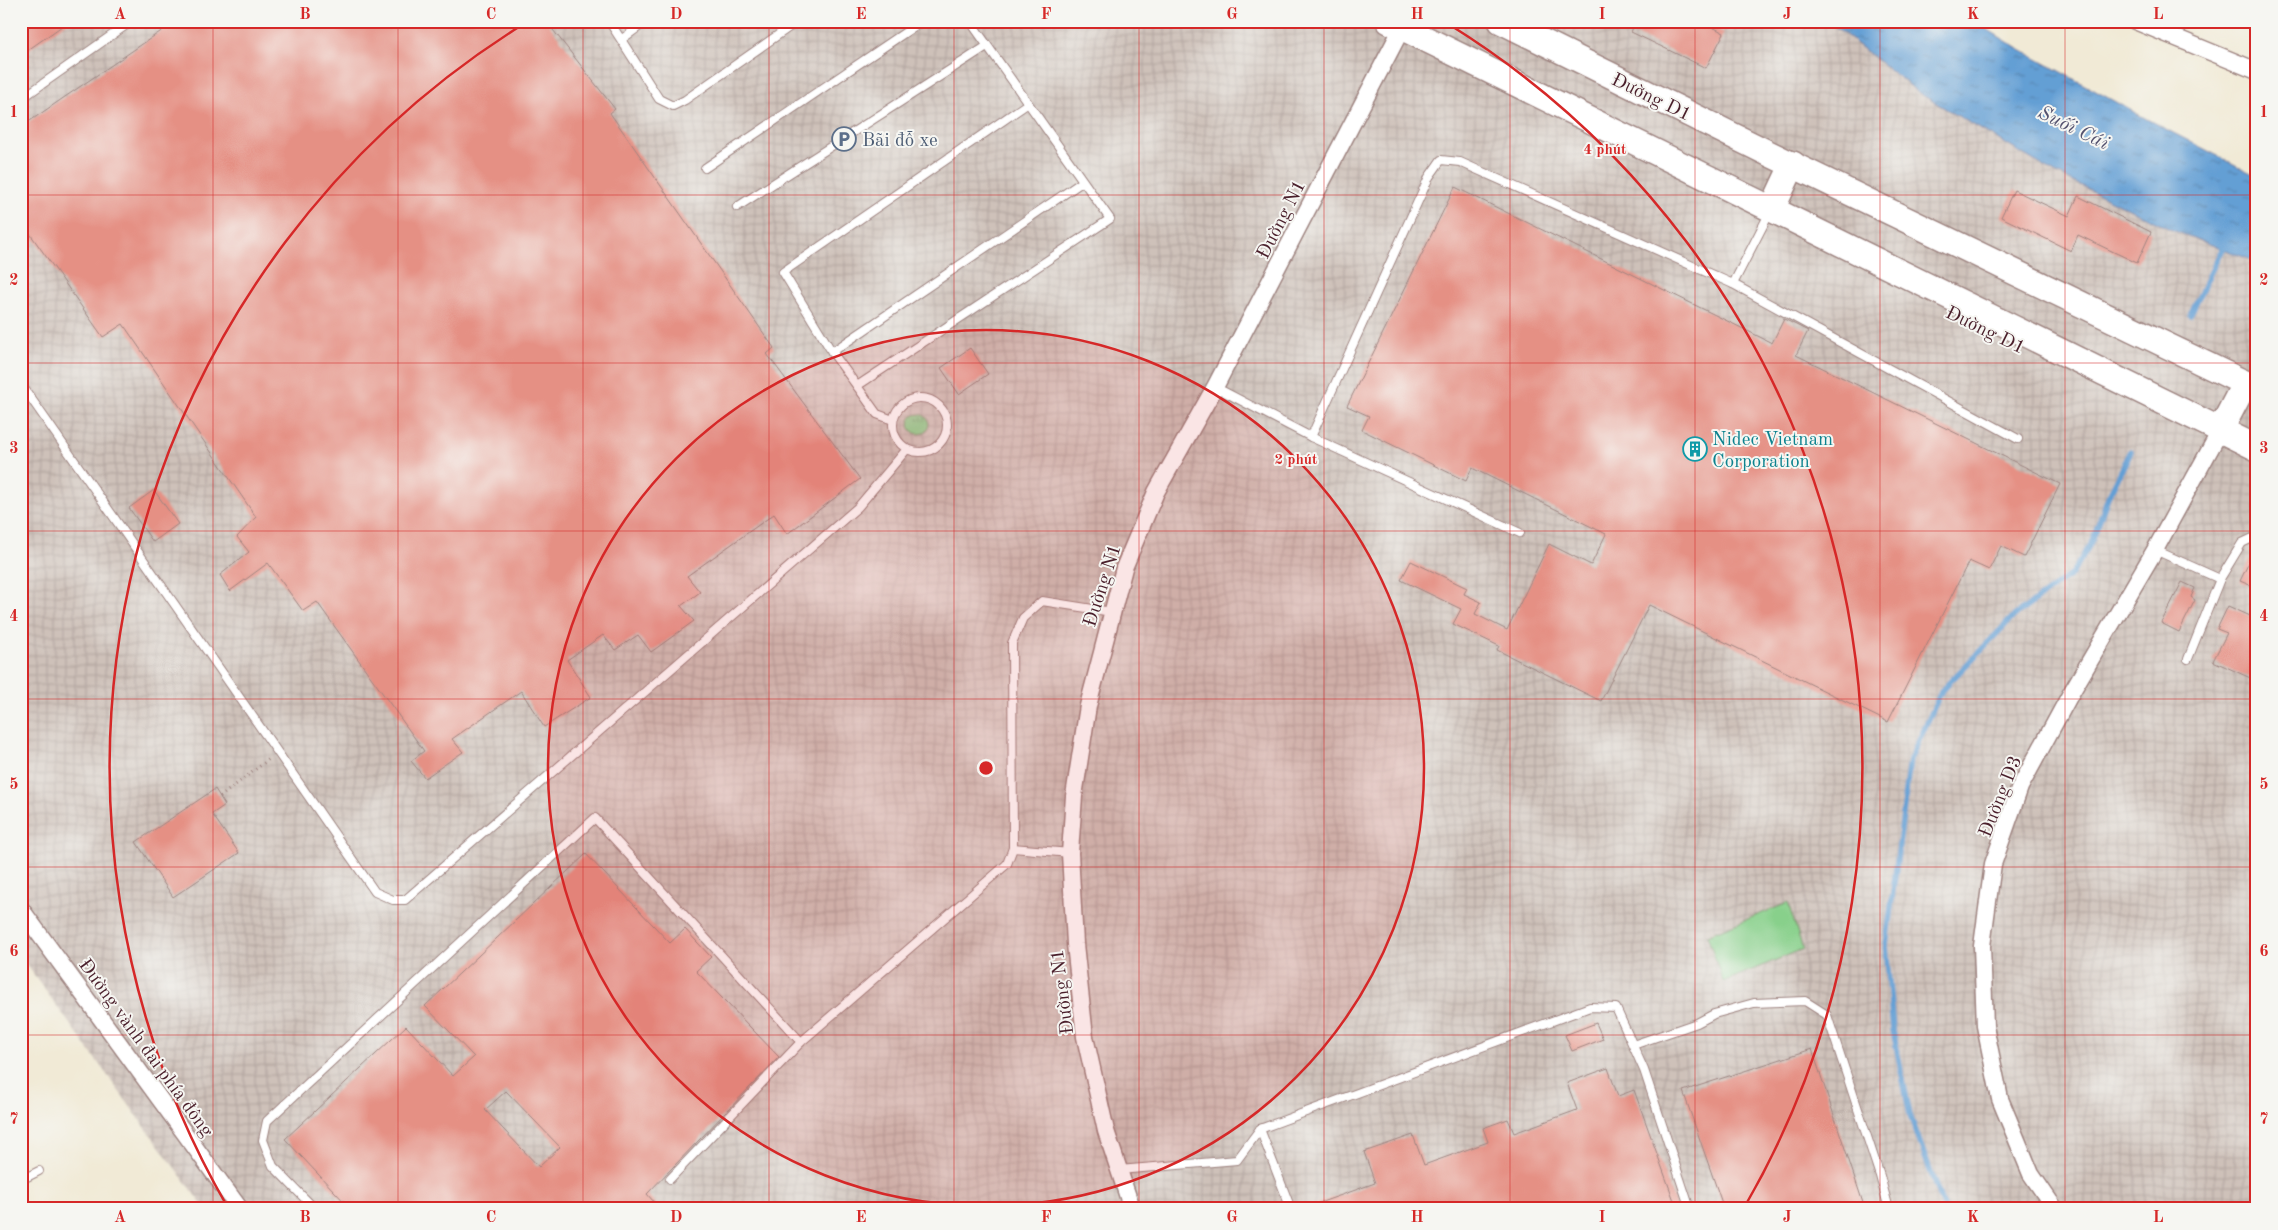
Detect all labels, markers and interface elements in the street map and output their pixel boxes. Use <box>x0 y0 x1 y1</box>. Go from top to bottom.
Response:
text: A <box>114 7 126 23</box>
text: B <box>299 7 311 23</box>
text: C <box>486 7 496 23</box>
text: D <box>670 7 682 23</box>
text: E <box>855 7 867 23</box>
text: F <box>1041 7 1052 23</box>
text: G <box>1226 7 1238 23</box>
text: H <box>1410 7 1424 23</box>
text: I <box>1598 7 1606 23</box>
text: J <box>1783 7 1792 23</box>
text: K <box>1967 7 1979 23</box>
text: L <box>2153 7 2164 23</box>
street label: Đường D1 <box>1608 71 1694 126</box>
water label: Suối Cái <box>2035 103 2112 155</box>
text: 1 <box>9 105 19 121</box>
text: 1 <box>2259 105 2269 121</box>
parking icon: Bãi đỗ xe <box>831 126 857 152</box>
place label: Bãi đỗ xe <box>862 130 938 151</box>
text: 4 phút <box>1583 143 1627 158</box>
street label: Đường N1 <box>1254 178 1310 263</box>
text: 2 <box>9 273 19 289</box>
text: 2 <box>2259 273 2269 289</box>
street label: Đường D1 <box>1942 304 2028 359</box>
place label: Nidec Vietnam Corporation <box>1712 431 1833 472</box>
building icon: Nidec Vietnam Corporation <box>1682 436 1708 462</box>
text: 3 <box>9 441 19 457</box>
text: 3 <box>2259 441 2269 457</box>
text: 2 phút <box>1274 453 1318 468</box>
street label: Đường N1 <box>1081 542 1126 629</box>
text: 4 <box>9 609 19 625</box>
text: 4 <box>2259 609 2269 625</box>
street label: Đường D3 <box>1976 754 2026 840</box>
centre of rings <box>977 759 995 777</box>
text: 5 <box>9 777 19 793</box>
text: 5 <box>2259 777 2269 793</box>
text: 6 <box>9 944 19 960</box>
text: 6 <box>2259 944 2269 960</box>
street label: Đường N1 <box>1049 948 1078 1035</box>
street label: Đường vành đai phía đông <box>74 956 216 1142</box>
text: 7 <box>9 1112 19 1128</box>
text: 7 <box>2259 1112 2269 1128</box>
text: A <box>114 1210 126 1226</box>
text: B <box>299 1210 311 1226</box>
text: C <box>486 1210 496 1226</box>
text: D <box>670 1210 682 1226</box>
text: E <box>855 1210 867 1226</box>
text: F <box>1041 1210 1052 1226</box>
text: G <box>1226 1210 1238 1226</box>
text: H <box>1410 1210 1424 1226</box>
text: I <box>1598 1210 1606 1226</box>
text: J <box>1783 1210 1792 1226</box>
text: K <box>1967 1210 1979 1226</box>
text: L <box>2153 1210 2164 1226</box>

